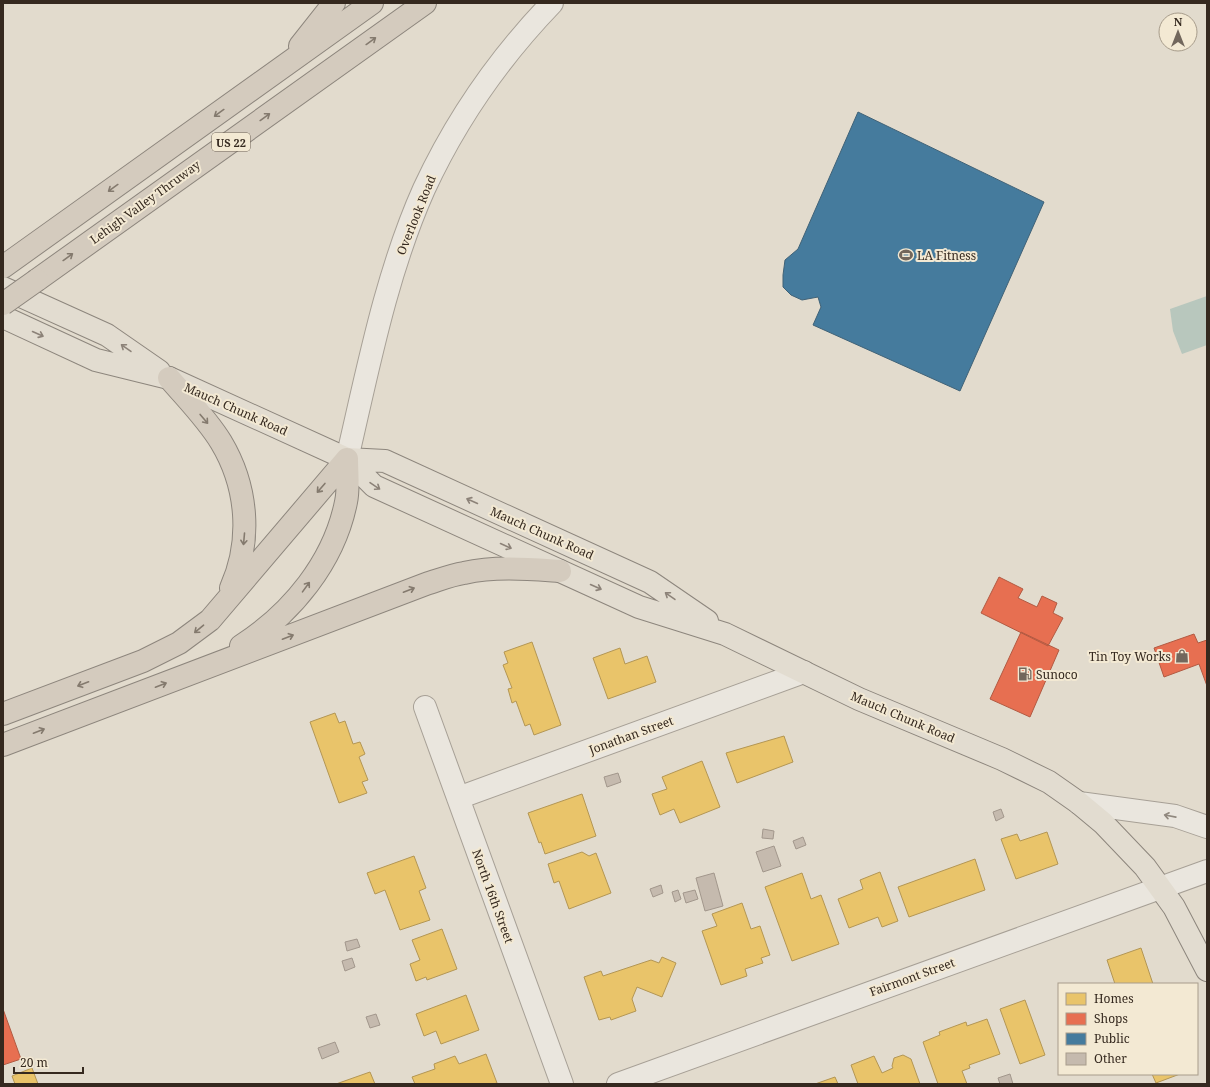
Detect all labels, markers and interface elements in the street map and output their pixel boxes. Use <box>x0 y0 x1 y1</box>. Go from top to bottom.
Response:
north arrow <box>1158 12 1198 52</box>
text: N <box>1174 14 1183 29</box>
one-way arrow <box>365 37 376 45</box>
one-way arrow <box>213 109 224 117</box>
one-way arrow <box>260 113 271 121</box>
road number: US 22 <box>212 133 250 151</box>
street label: Lehigh Valley Thruway <box>86 156 204 248</box>
street label: Overlook Road <box>392 172 440 257</box>
one-way arrow <box>108 184 119 192</box>
sports icon: LA Fitness <box>898 247 914 263</box>
place label: LA Fitness <box>917 247 976 264</box>
one-way arrow <box>63 253 74 261</box>
one-way arrow <box>32 330 44 338</box>
one-way arrow <box>121 344 132 352</box>
street label: Mauch Chunk Road <box>182 379 291 440</box>
one-way arrow <box>199 413 208 424</box>
one-way arrow <box>369 482 381 490</box>
one-way arrow <box>316 483 325 493</box>
one-way arrow <box>467 497 479 504</box>
street label: Mauch Chunk Road <box>488 503 597 564</box>
one-way arrow <box>240 532 247 545</box>
one-way arrow <box>499 543 511 550</box>
one-way arrow <box>302 582 310 593</box>
one-way arrow <box>590 584 602 591</box>
one-way arrow <box>403 586 415 594</box>
one-way arrow <box>665 592 676 600</box>
one-way arrow <box>194 624 205 633</box>
one-way arrow <box>281 632 293 640</box>
place label: Tin Toy Works <box>1089 648 1171 665</box>
shop icon: Tin Toy Works <box>1174 648 1190 664</box>
fuel station icon: Sunoco <box>1017 666 1033 682</box>
place label: Sunoco <box>1036 666 1078 683</box>
one-way arrow <box>155 680 167 688</box>
one-way arrow <box>77 681 89 689</box>
street label: Mauch Chunk Road <box>848 687 958 747</box>
street label: Jonathan Street <box>586 712 676 758</box>
one-way arrow <box>33 726 45 734</box>
one-way arrow <box>1164 811 1177 819</box>
street label: North 16th Street <box>468 847 518 945</box>
street label: Fairmont Street <box>867 954 957 1000</box>
legend <box>1058 983 1198 1075</box>
text: Homes <box>1094 990 1134 1007</box>
text: Shops <box>1094 1010 1128 1027</box>
text: Public <box>1094 1030 1130 1047</box>
scale bar <box>14 1049 83 1075</box>
text: Other <box>1094 1050 1127 1067</box>
text: 20 m <box>20 1054 48 1071</box>

